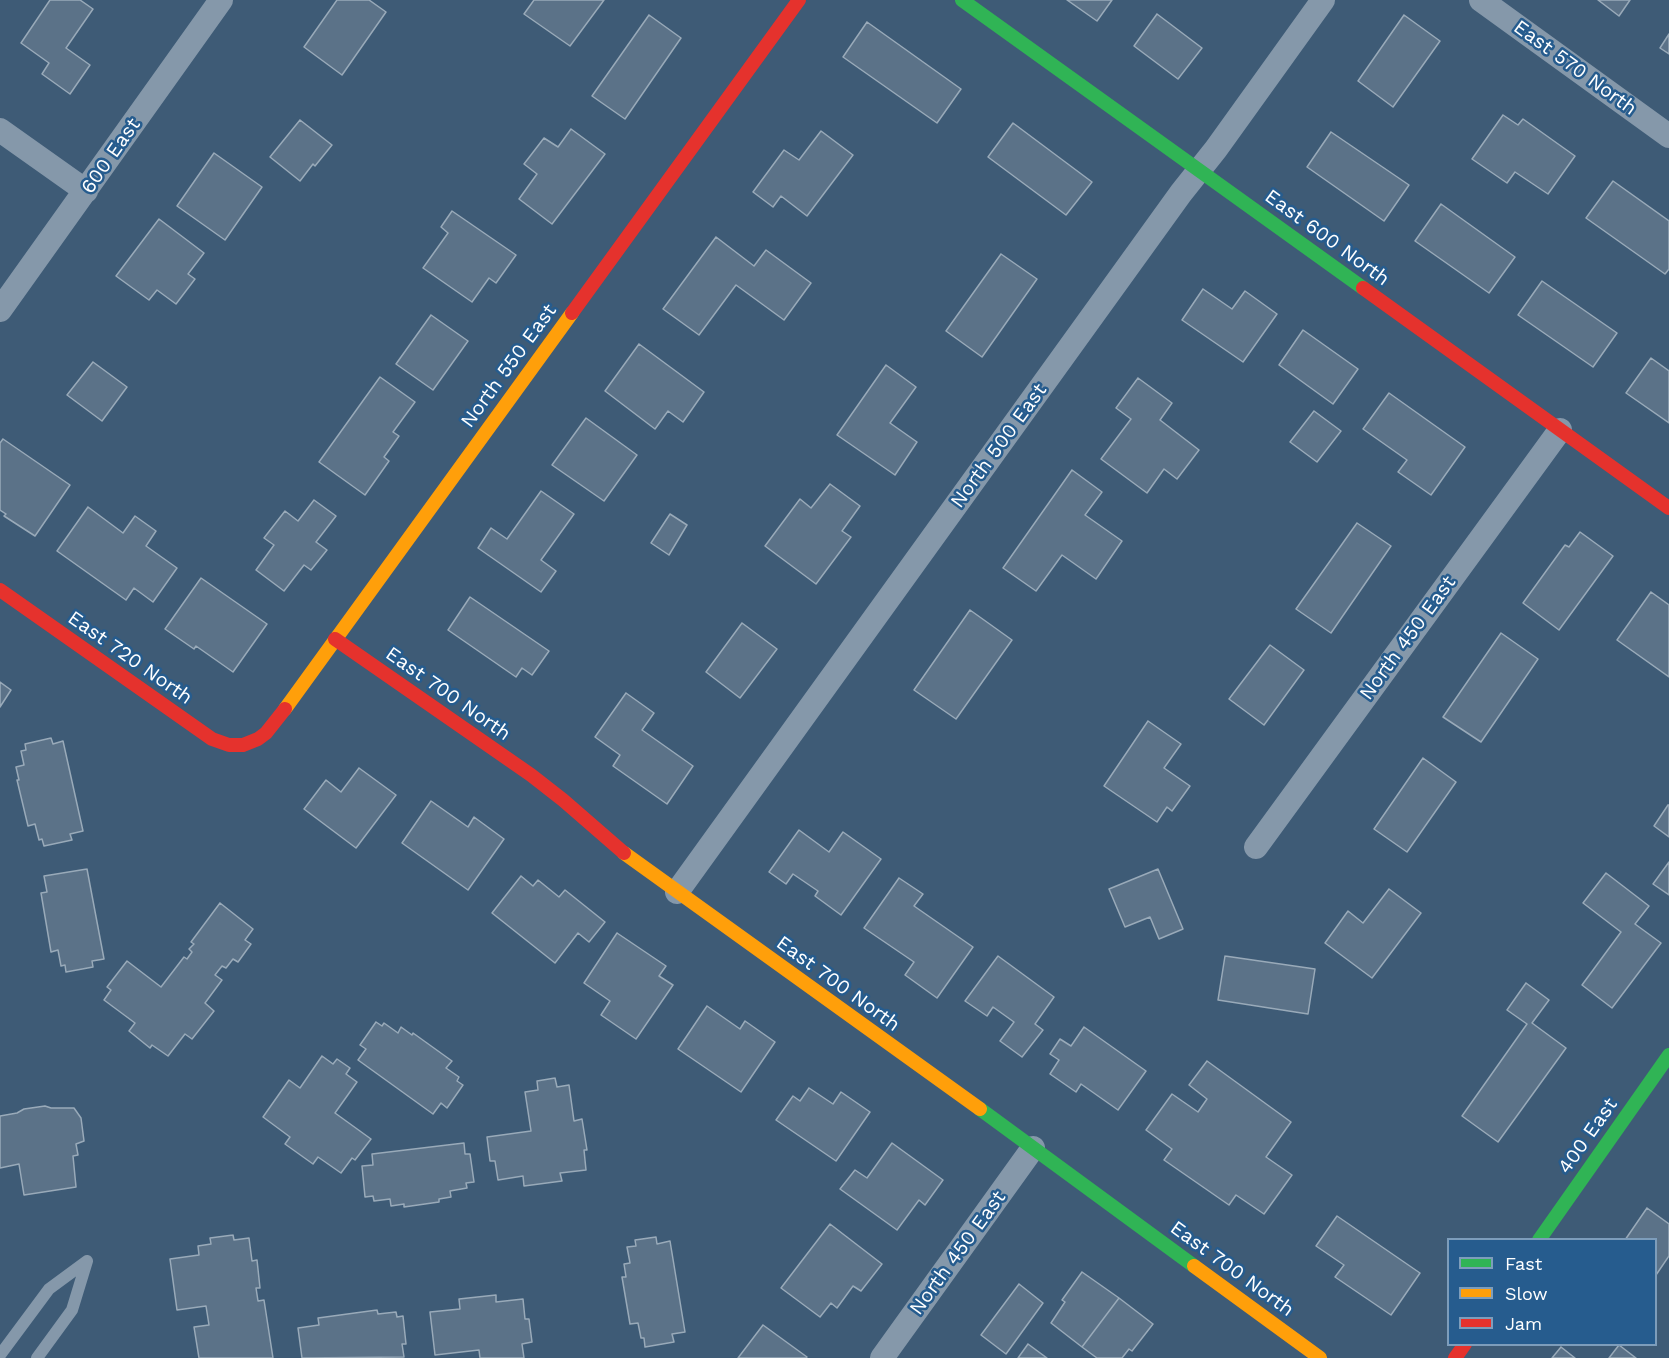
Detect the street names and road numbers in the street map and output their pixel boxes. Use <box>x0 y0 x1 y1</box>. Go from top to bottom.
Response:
street label: East 570 North <box>1509 15 1641 121</box>
street label: 600 East <box>76 114 146 198</box>
street label: East 600 North <box>1260 185 1394 291</box>
street label: North 550 East <box>456 299 562 433</box>
street label: North 500 East <box>946 379 1052 513</box>
street label: North 450 East <box>1355 571 1461 705</box>
street label: East 720 North <box>63 606 197 710</box>
street label: East 700 North <box>381 642 515 746</box>
street label: East 700 North <box>771 931 905 1037</box>
street label: 400 East <box>1553 1094 1623 1178</box>
street label: North 450 East <box>905 1186 1011 1320</box>
street label: East 700 North <box>1165 1216 1299 1322</box>

